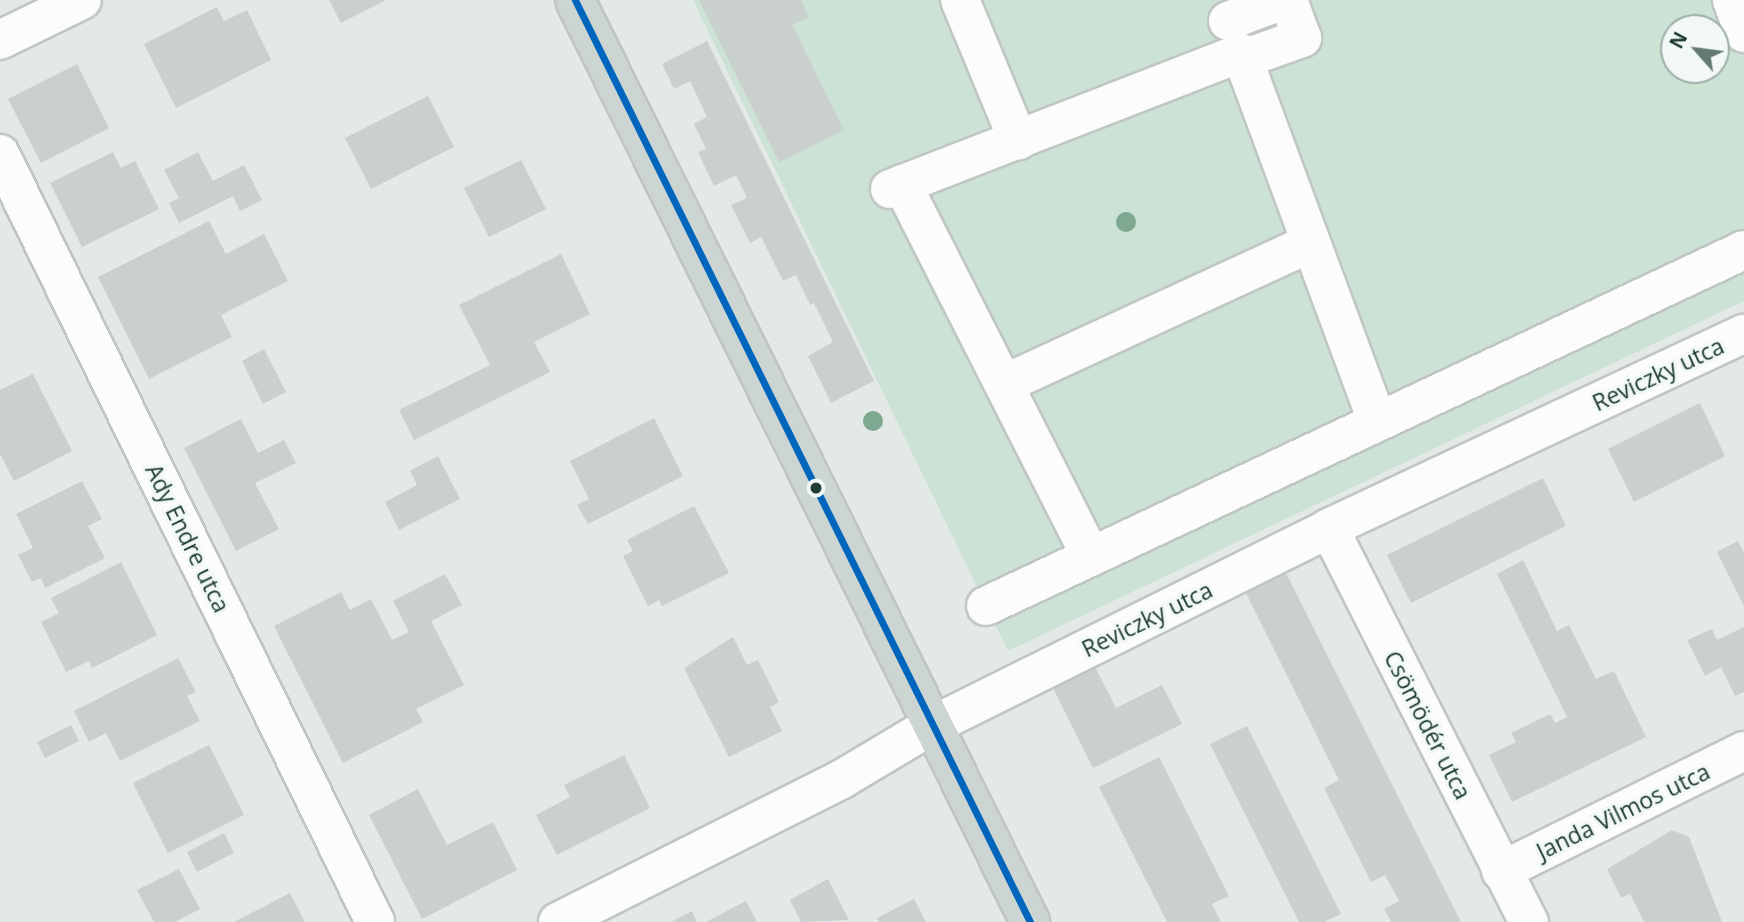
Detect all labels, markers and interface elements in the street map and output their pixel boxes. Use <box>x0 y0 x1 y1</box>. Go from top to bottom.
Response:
north arrow <box>1660 14 1730 84</box>
text: N <box>1663 27 1693 53</box>
street label: Reviczky utca <box>1588 332 1728 416</box>
street label: Ady Endre utca <box>140 459 236 617</box>
unlabelled marker <box>809 481 823 495</box>
street label: Reviczky utca <box>1077 575 1217 663</box>
street label: Csömödér utca <box>1379 646 1477 804</box>
street label: Janda Vilmos utca <box>1532 757 1714 865</box>

